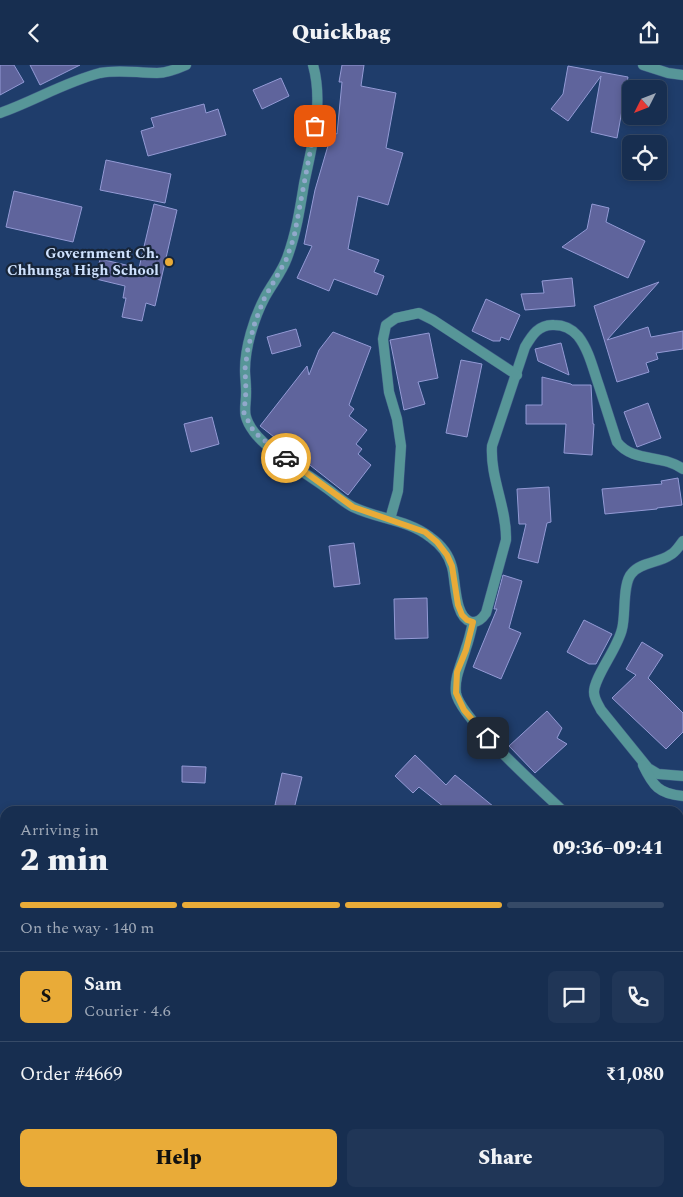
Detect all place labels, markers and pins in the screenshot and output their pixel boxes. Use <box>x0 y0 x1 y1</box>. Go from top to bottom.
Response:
pin <box>294 105 336 147</box>
place label: Government Ch. Chhunga High School <box>7 242 159 282</box>
marker: Government Ch. Chhunga High School <box>163 256 175 268</box>
pin <box>467 717 509 759</box>

